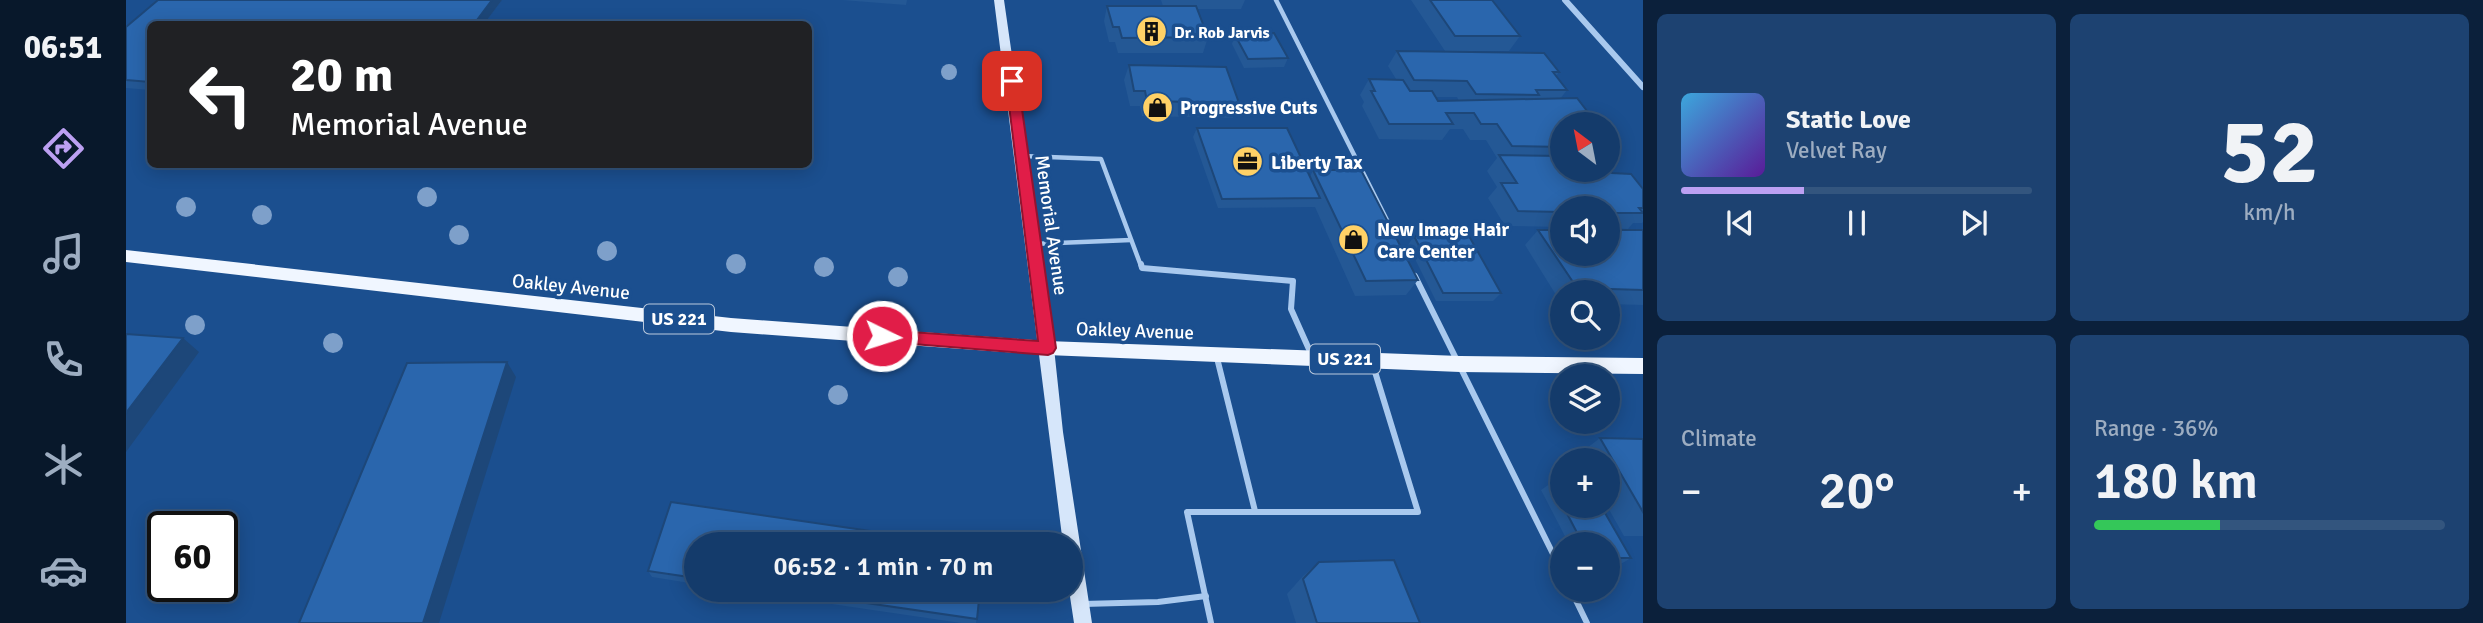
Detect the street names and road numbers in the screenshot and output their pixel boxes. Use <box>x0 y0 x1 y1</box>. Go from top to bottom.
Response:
street label: Memorial Avenue <box>1029 154 1073 297</box>
street label: Oakley Avenue <box>511 269 631 305</box>
road number: US 221 <box>644 304 714 334</box>
street label: Oakley Avenue <box>1075 317 1194 345</box>
road number: US 221 <box>1310 344 1380 374</box>

